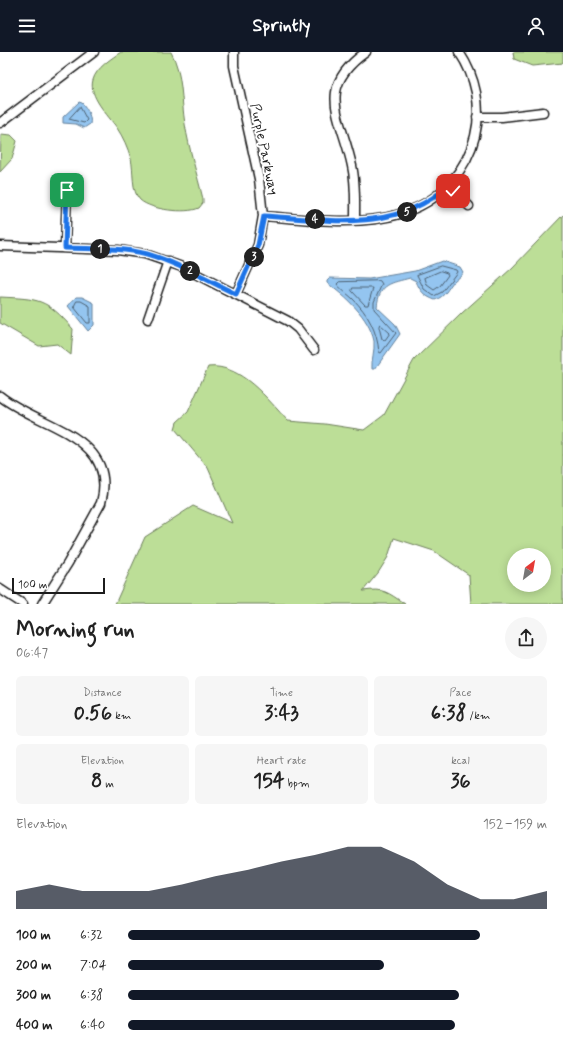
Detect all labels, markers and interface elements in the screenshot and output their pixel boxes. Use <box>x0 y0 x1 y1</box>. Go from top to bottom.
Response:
text: Sprintly <box>252 14 311 38</box>
icon: menu <box>16 15 38 37</box>
icon: person <box>525 15 547 37</box>
street label: Purple Parkway <box>246 102 282 197</box>
pin <box>50 173 84 207</box>
pin <box>436 174 470 208</box>
icon: arrive <box>56 179 78 201</box>
icon: check <box>442 180 464 202</box>
pin: 5 <box>397 202 417 222</box>
text: 5 <box>404 205 410 219</box>
pin: 4 <box>305 209 325 229</box>
text: 4 <box>312 212 318 226</box>
pin: 1 <box>90 239 110 259</box>
text: 1 <box>98 242 102 256</box>
pin: 3 <box>244 247 264 267</box>
text: 3 <box>252 250 256 264</box>
pin: 2 <box>180 261 200 281</box>
text: 2 <box>187 264 193 278</box>
north arrow <box>507 548 551 592</box>
map controls <box>507 548 551 592</box>
scale bar <box>12 576 105 595</box>
text: 100 m <box>18 578 48 592</box>
text: Morning run <box>16 616 135 644</box>
button: share <box>505 617 547 659</box>
text: 06:47 <box>16 645 48 662</box>
text: Distance <box>83 686 122 700</box>
text: Time <box>270 686 293 700</box>
text: Pace <box>450 686 471 700</box>
text: 0.56 <box>74 700 112 727</box>
text: 3:43 <box>264 700 299 727</box>
text: 6:38 <box>431 700 466 727</box>
text: km <box>112 709 131 723</box>
text: /km <box>466 709 490 723</box>
text: Elevation <box>81 754 124 768</box>
text: Heart rate <box>257 754 306 768</box>
text: kcal <box>451 754 470 768</box>
text: 8 <box>91 768 102 795</box>
text: 154 <box>253 768 285 795</box>
text: 36 <box>450 768 471 795</box>
text: m <box>102 777 114 791</box>
text: bpm <box>285 777 310 791</box>
text: Elevation <box>16 816 67 833</box>
text: 152–159 m <box>483 816 547 833</box>
text: 100 m <box>16 927 51 944</box>
text: 6:32 <box>80 927 103 944</box>
text: 200 m <box>16 957 51 974</box>
text: 7:04 <box>80 957 107 974</box>
text: 300 m <box>16 987 51 1004</box>
text: 6:38 <box>80 987 103 1004</box>
text: 400 m <box>16 1017 53 1034</box>
text: 6:40 <box>80 1017 105 1034</box>

